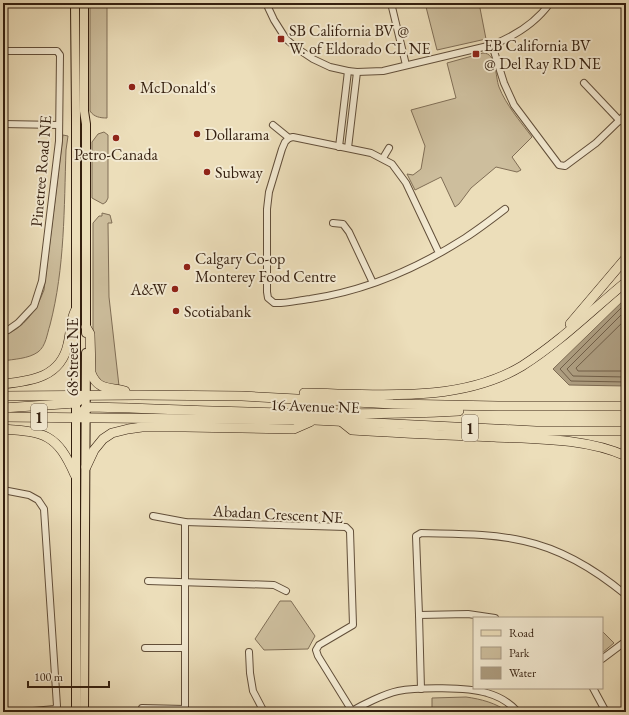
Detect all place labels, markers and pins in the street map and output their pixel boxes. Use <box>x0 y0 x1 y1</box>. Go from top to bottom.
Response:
place label: SB California BV @ W. of Eldorado CL NE <box>289 20 431 59</box>
marker: SB California BV @ W. of Eldorado CL NE <box>276 34 286 44</box>
place label: EB California BV @ Del Ray RD NE <box>484 35 601 74</box>
marker: EB California BV @ Del Ray RD NE <box>471 49 481 59</box>
place label: McDonald's <box>140 77 216 98</box>
marker: McDonald's <box>127 82 137 92</box>
place label: Dollarama <box>205 124 270 145</box>
marker: Dollarama <box>192 129 202 139</box>
marker: Petro-Canada <box>111 133 121 143</box>
place label: Petro-Canada <box>74 144 159 165</box>
place label: Subway <box>215 162 264 183</box>
marker: Subway <box>202 167 212 177</box>
place label: Calgary Co-op Monterey Food Centre <box>195 248 336 287</box>
marker: Calgary Co-op Monterey Food Centre <box>182 262 192 272</box>
place label: A&W <box>129 279 167 300</box>
marker: A&W <box>170 284 180 294</box>
place label: Scotiabank <box>184 301 252 322</box>
marker: Scotiabank <box>171 306 181 316</box>

